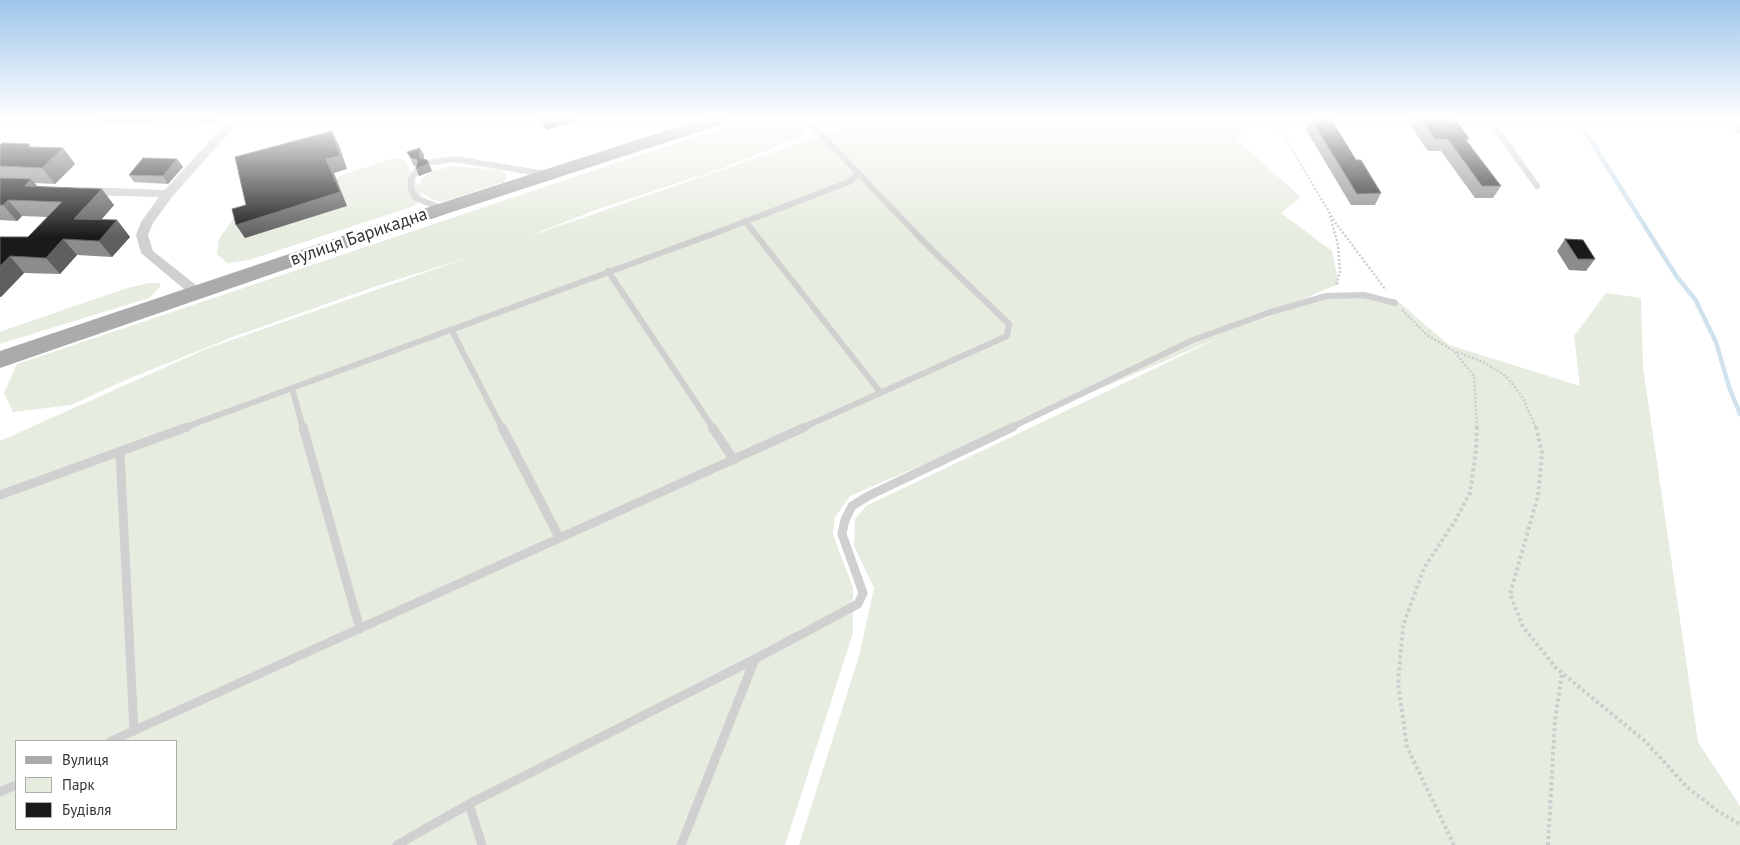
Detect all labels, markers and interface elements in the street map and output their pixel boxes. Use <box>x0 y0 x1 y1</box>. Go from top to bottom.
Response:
street label: вулиця Барикадна <box>288 203 430 271</box>
legend <box>15 740 178 830</box>
text: Вулиця <box>62 750 109 769</box>
text: Парк <box>62 775 95 794</box>
text: Будівля <box>62 800 111 819</box>

